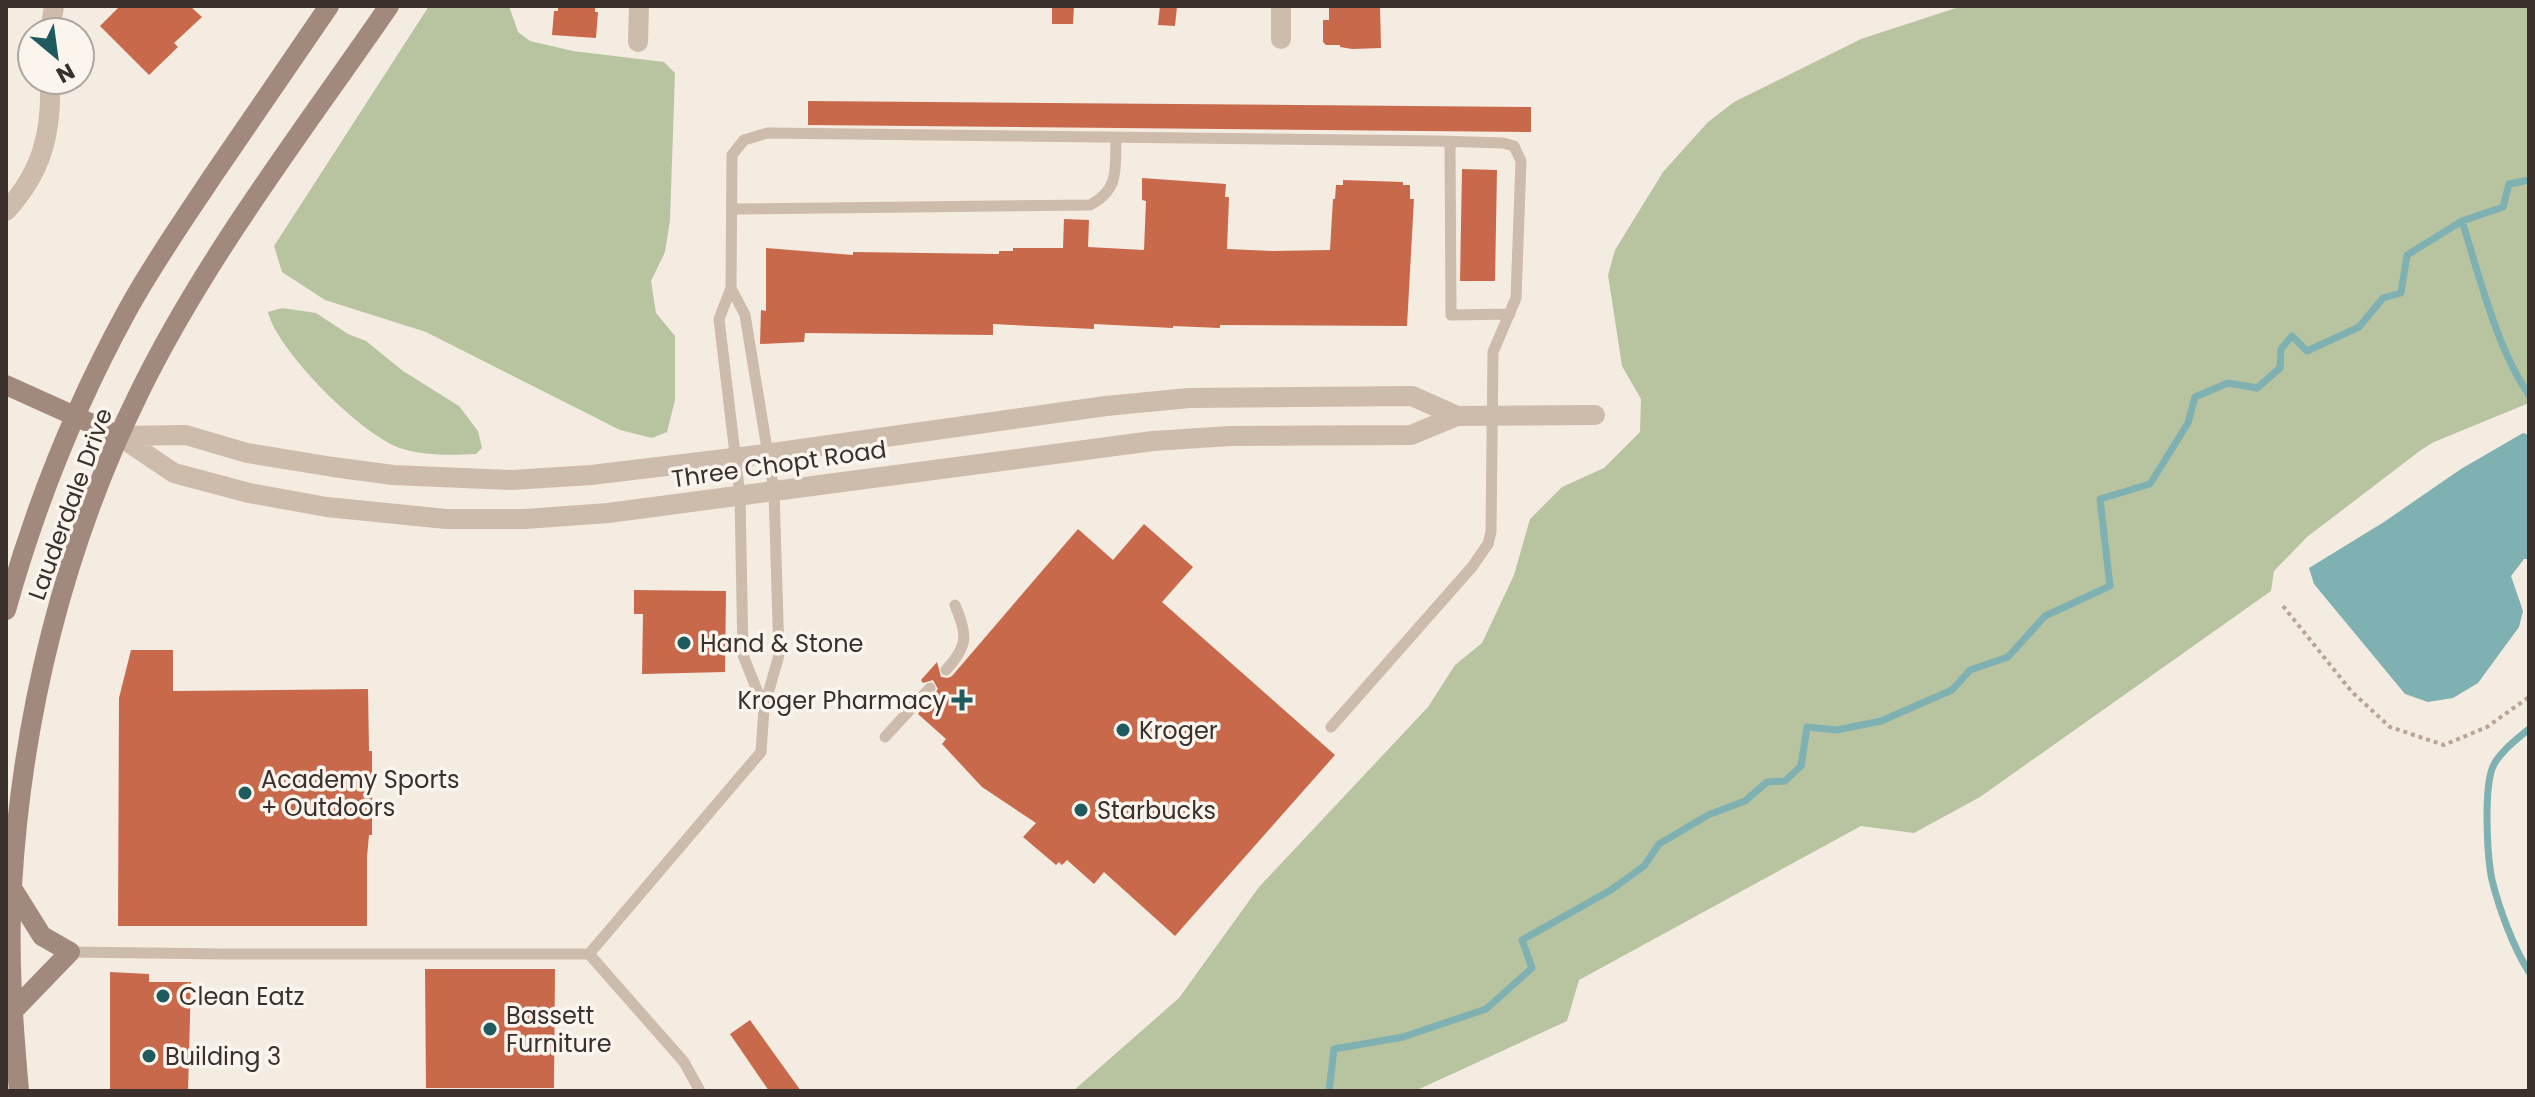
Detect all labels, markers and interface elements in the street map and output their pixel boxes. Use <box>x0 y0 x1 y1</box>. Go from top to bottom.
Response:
north arrow <box>16 16 96 96</box>
text: N <box>51 55 80 91</box>
street label: Lauderdale Drive <box>20 404 120 604</box>
street label: Three Chopt Road <box>670 433 888 495</box>
place label: Hand & Stone <box>700 627 863 660</box>
marker: Hand & Stone <box>675 634 693 652</box>
place label: Kroger Pharmacy <box>737 684 946 717</box>
marker: Kroger Pharmacy <box>953 691 971 709</box>
place label: Kroger <box>1139 714 1218 747</box>
marker: Kroger <box>1114 721 1132 739</box>
place label: Academy Sports + Outdoors <box>261 763 460 824</box>
marker: Academy Sports + Outdoors <box>236 784 254 802</box>
place label: Starbucks <box>1097 794 1216 827</box>
marker: Starbucks <box>1072 801 1090 819</box>
place label: Clean Eatz <box>179 980 305 1013</box>
marker: Clean Eatz <box>154 987 172 1005</box>
place label: Bassett Furniture <box>506 999 612 1060</box>
marker: Bassett Furniture <box>481 1020 499 1038</box>
place label: Building 3 <box>165 1040 281 1073</box>
marker: Building 3 <box>140 1047 158 1065</box>

